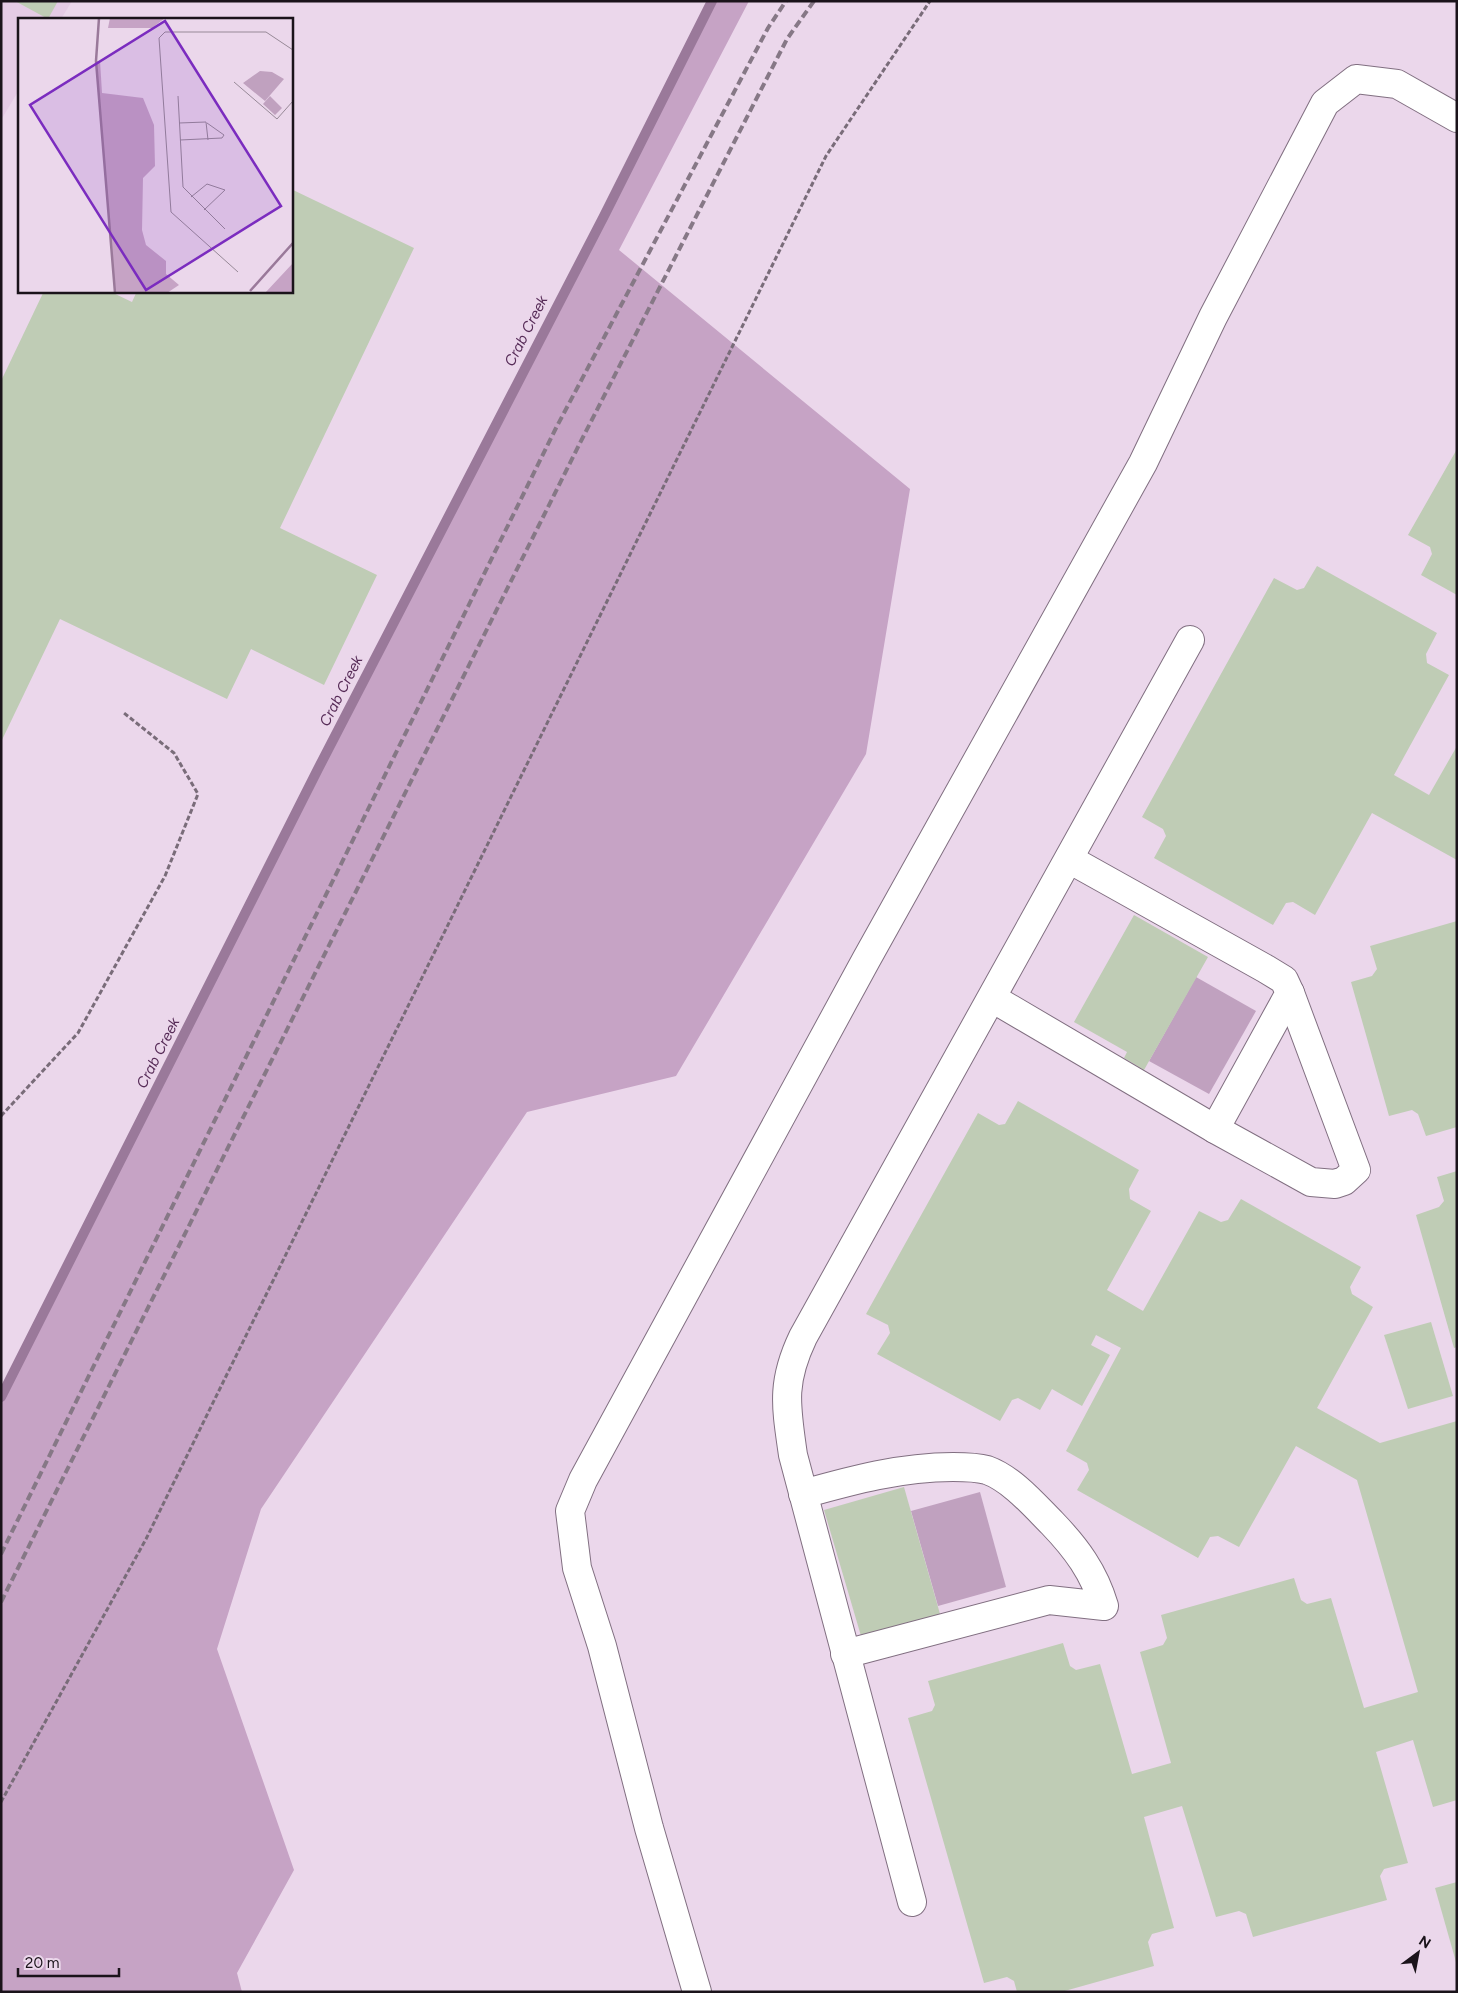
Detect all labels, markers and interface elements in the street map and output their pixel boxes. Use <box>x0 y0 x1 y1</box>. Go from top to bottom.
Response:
inset map <box>18 18 292 292</box>
water label: Crab Creek <box>501 292 552 369</box>
water label: Crab Creek <box>316 652 367 729</box>
water label: Crab Creek <box>133 1014 184 1091</box>
north arrow <box>1393 1928 1443 1978</box>
text: N <box>1416 1932 1434 1952</box>
scale bar <box>18 1946 119 1978</box>
text: 20 m <box>25 1954 59 1972</box>

